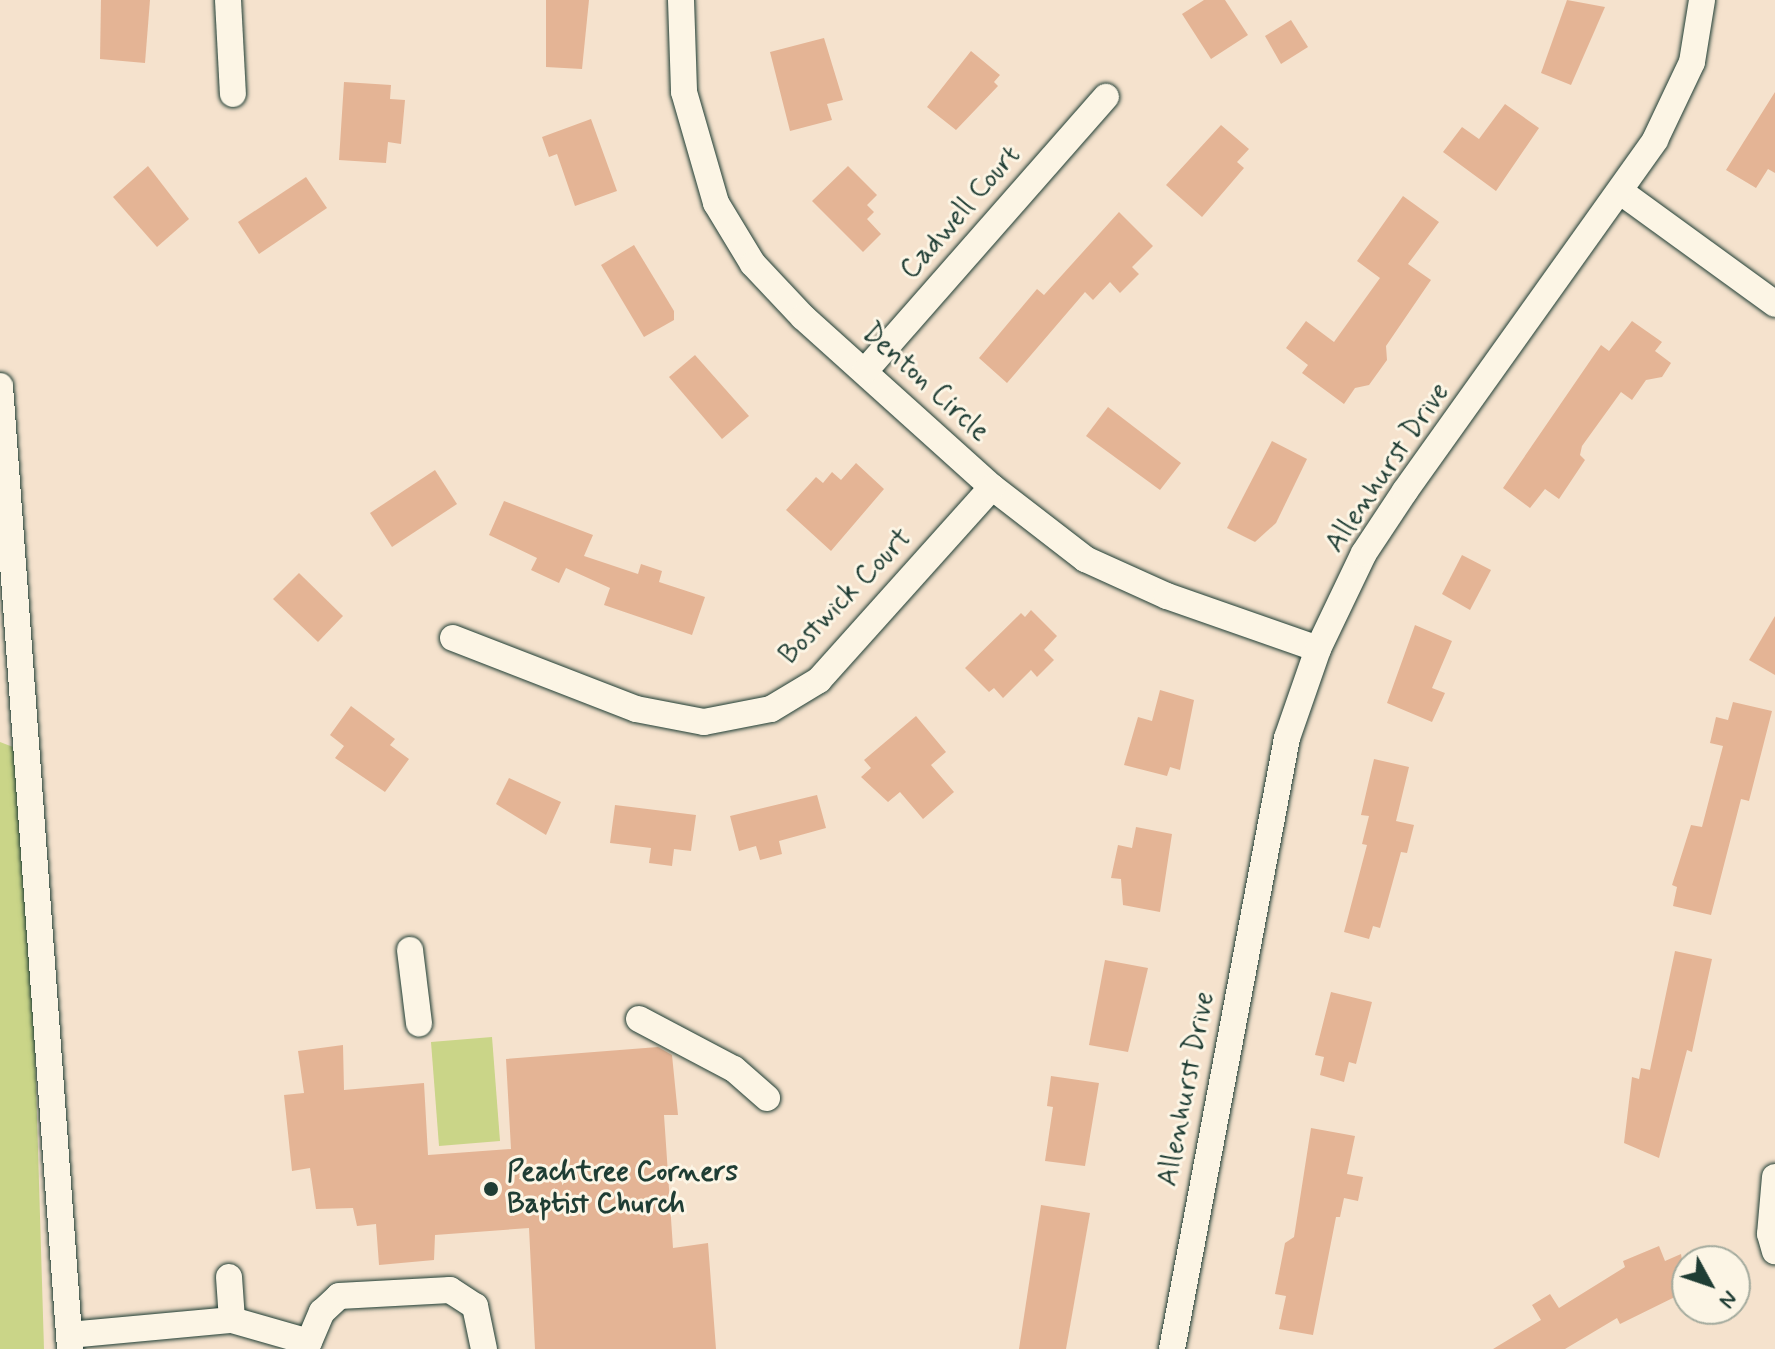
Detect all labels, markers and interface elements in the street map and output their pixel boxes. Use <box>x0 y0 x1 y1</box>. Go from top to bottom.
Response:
street label: Cadwell Court <box>892 137 1030 289</box>
street label: Denton Circle <box>854 317 996 449</box>
street label: Allenhurst Drive <box>1319 377 1457 559</box>
street label: Bostwick Court <box>773 522 919 672</box>
street label: Allenhurst Drive <box>1152 989 1222 1189</box>
place label: Peachtree Corners Baptist Church <box>507 1156 738 1222</box>
marker: Peachtree Corners Baptist Church <box>482 1180 500 1198</box>
north arrow <box>1671 1245 1751 1325</box>
text: N <box>1712 1285 1743 1314</box>

